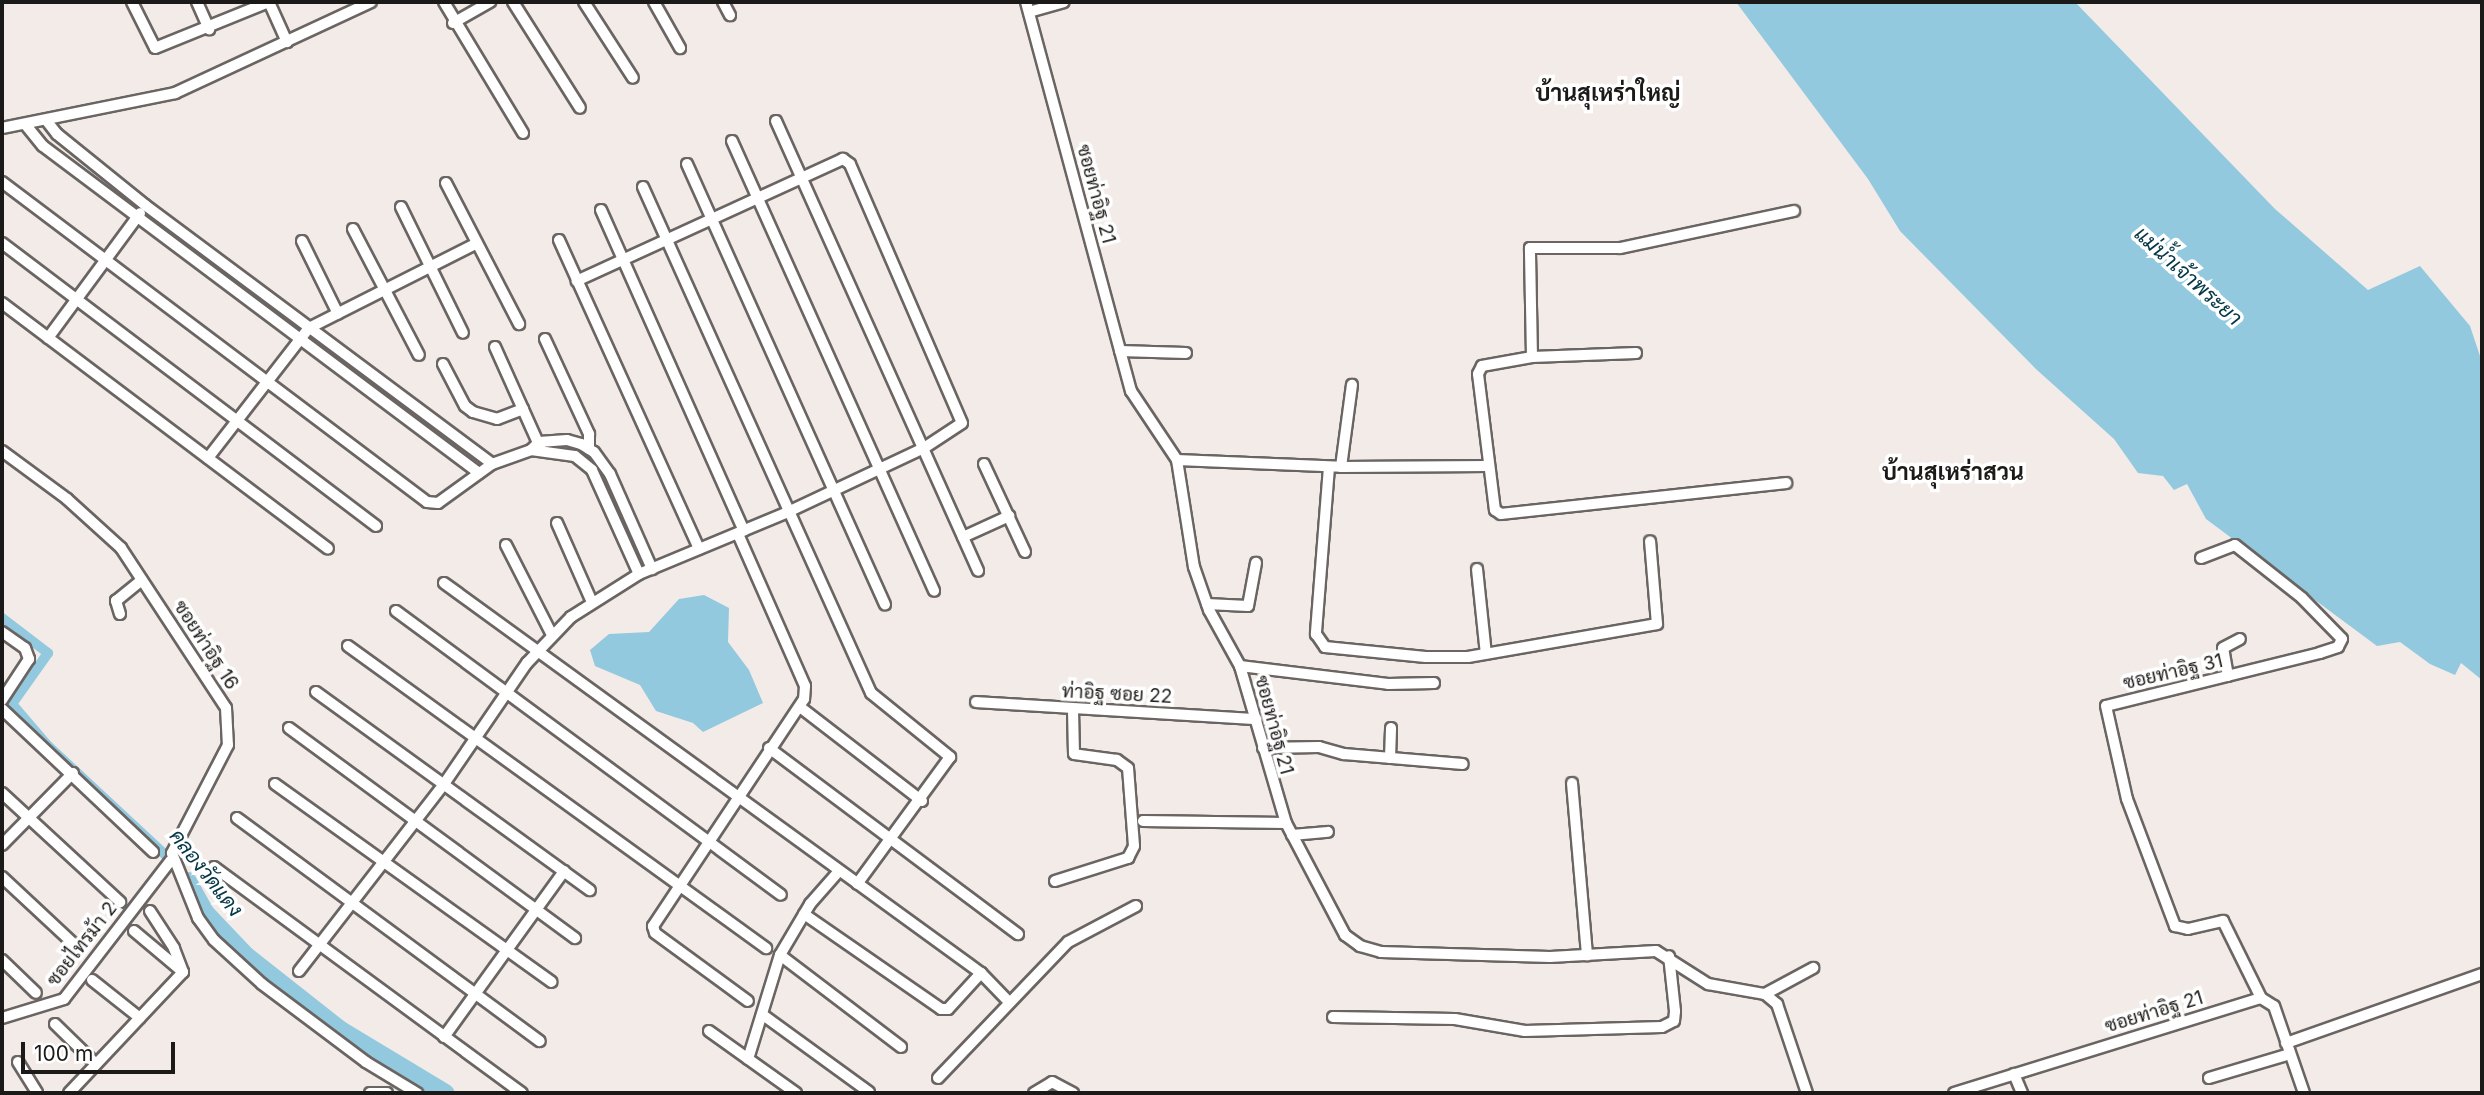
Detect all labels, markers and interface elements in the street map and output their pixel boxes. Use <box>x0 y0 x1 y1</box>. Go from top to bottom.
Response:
district label: บ้านสุเหร่าใหญ่ <box>1535 79 1681 107</box>
street label: ซอยท่าอิฐ 21 <box>1072 142 1120 246</box>
water label: แม่น้ำเจ้าพระยา <box>2129 221 2247 331</box>
district label: บ้านสุเหร่าสวน <box>1882 458 2024 486</box>
street label: ซอยท่าอิฐ 16 <box>169 596 243 694</box>
street label: ซอยท่าอิฐ 31 <box>2121 649 2225 695</box>
street label: ซอยท่าอิฐ 21 <box>1250 673 1298 777</box>
street label: ท่าอิฐ ซอย 22 <box>1061 680 1173 708</box>
water label: คลองวัดแดง <box>164 824 248 922</box>
street label: ซอยไทรม้า 2 <box>42 897 122 991</box>
street label: ซอยท่าอิฐ 21 <box>2102 986 2206 1038</box>
scale bar <box>24 1028 178 1072</box>
text: 100 m <box>34 1041 93 1066</box>

